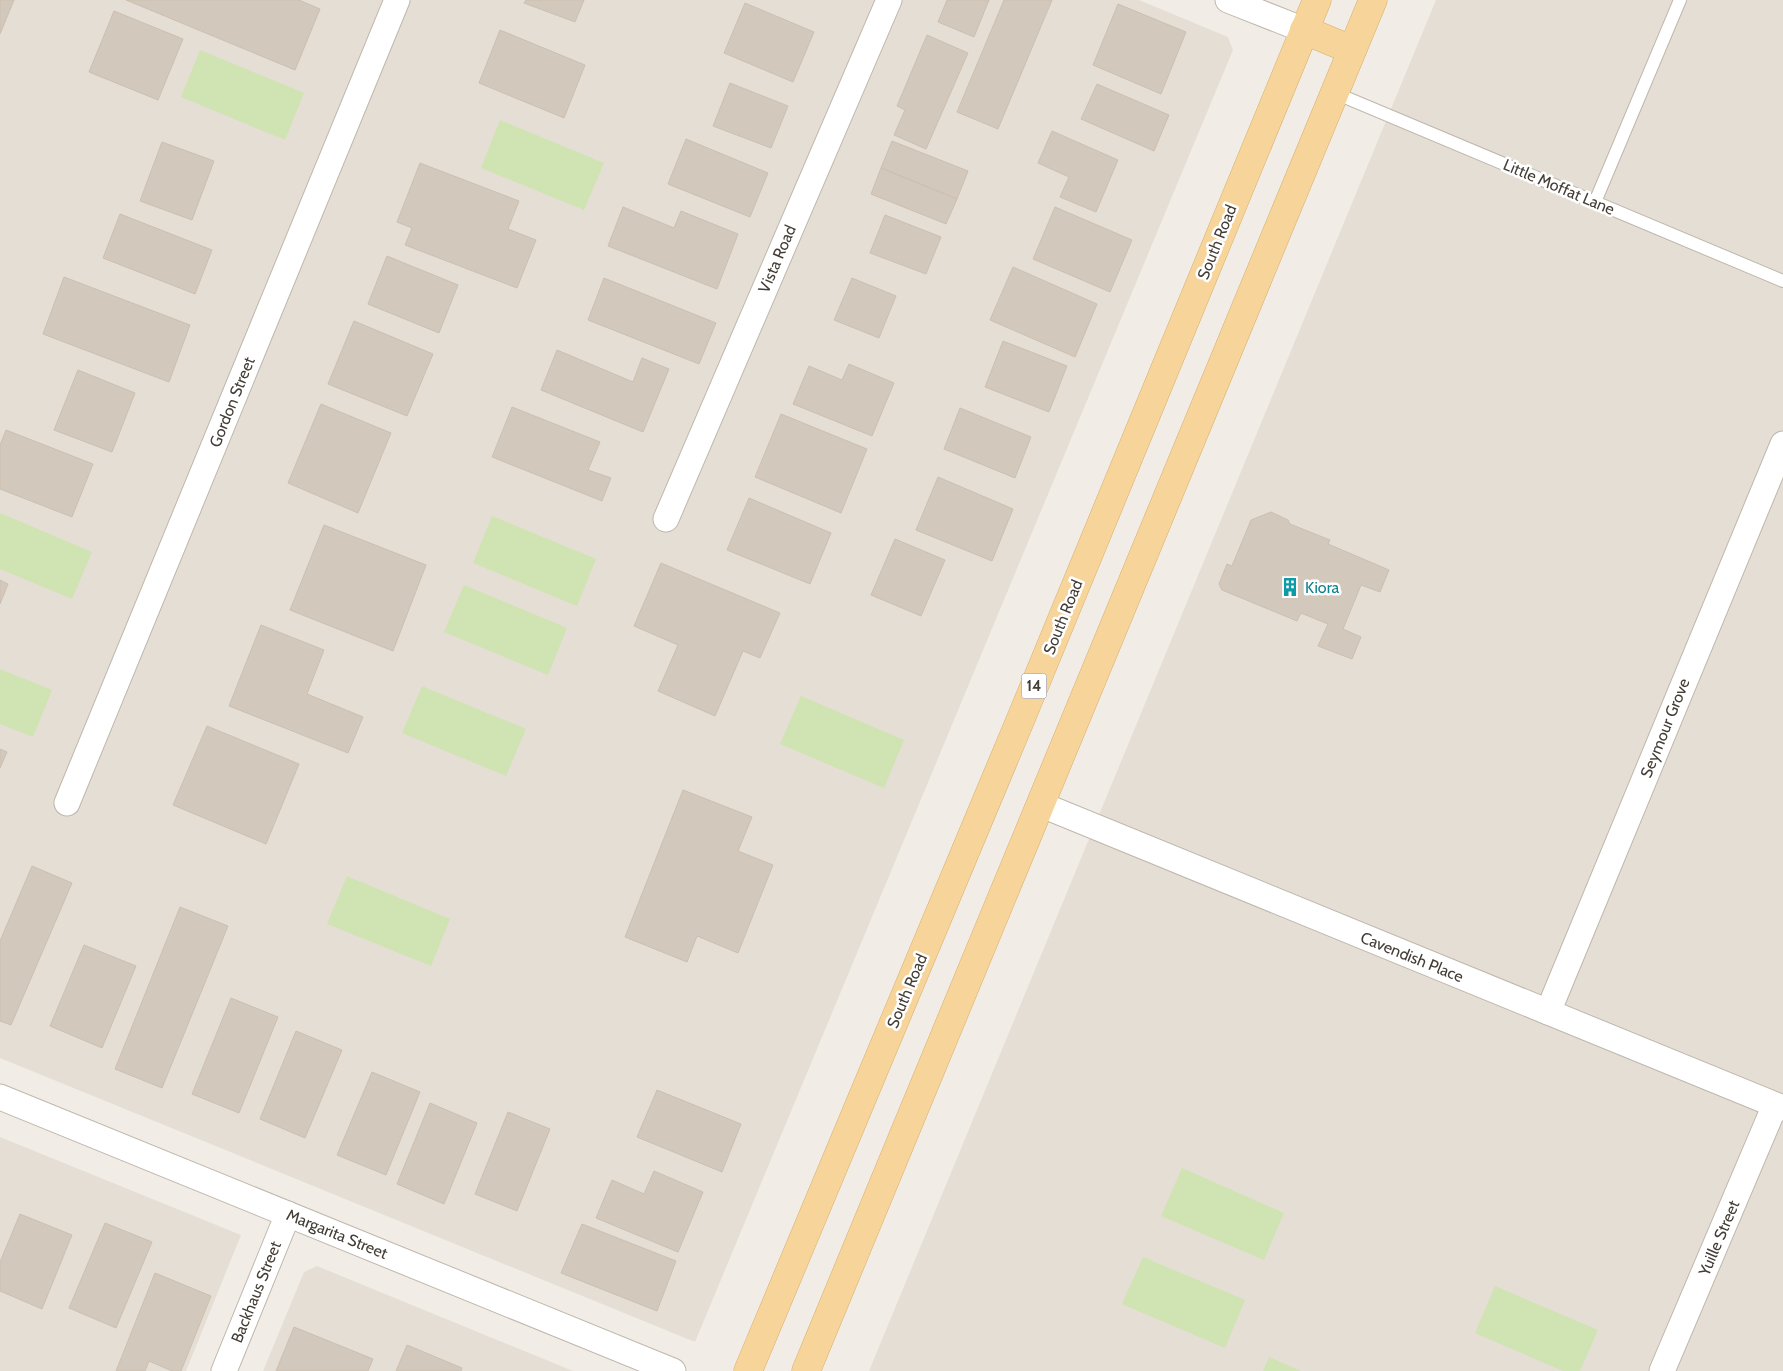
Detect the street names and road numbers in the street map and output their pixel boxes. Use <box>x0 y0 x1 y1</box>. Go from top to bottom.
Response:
street label: Little Moffat Lane <box>1500 155 1618 219</box>
street label: South Road <box>1193 202 1241 282</box>
street label: Vista Road <box>754 222 800 296</box>
street label: Gordon Street <box>205 354 259 450</box>
street label: South Road <box>1039 577 1087 657</box>
road number: 14 <box>1022 674 1046 698</box>
street label: Seymour Grove <box>1636 676 1694 780</box>
street label: Cavendish Place <box>1358 928 1466 986</box>
street label: South Road <box>883 951 931 1031</box>
street label: Yuille Street <box>1694 1197 1744 1280</box>
street label: Margarita Street <box>284 1205 391 1263</box>
street label: Backhaus Street <box>227 1238 285 1346</box>

